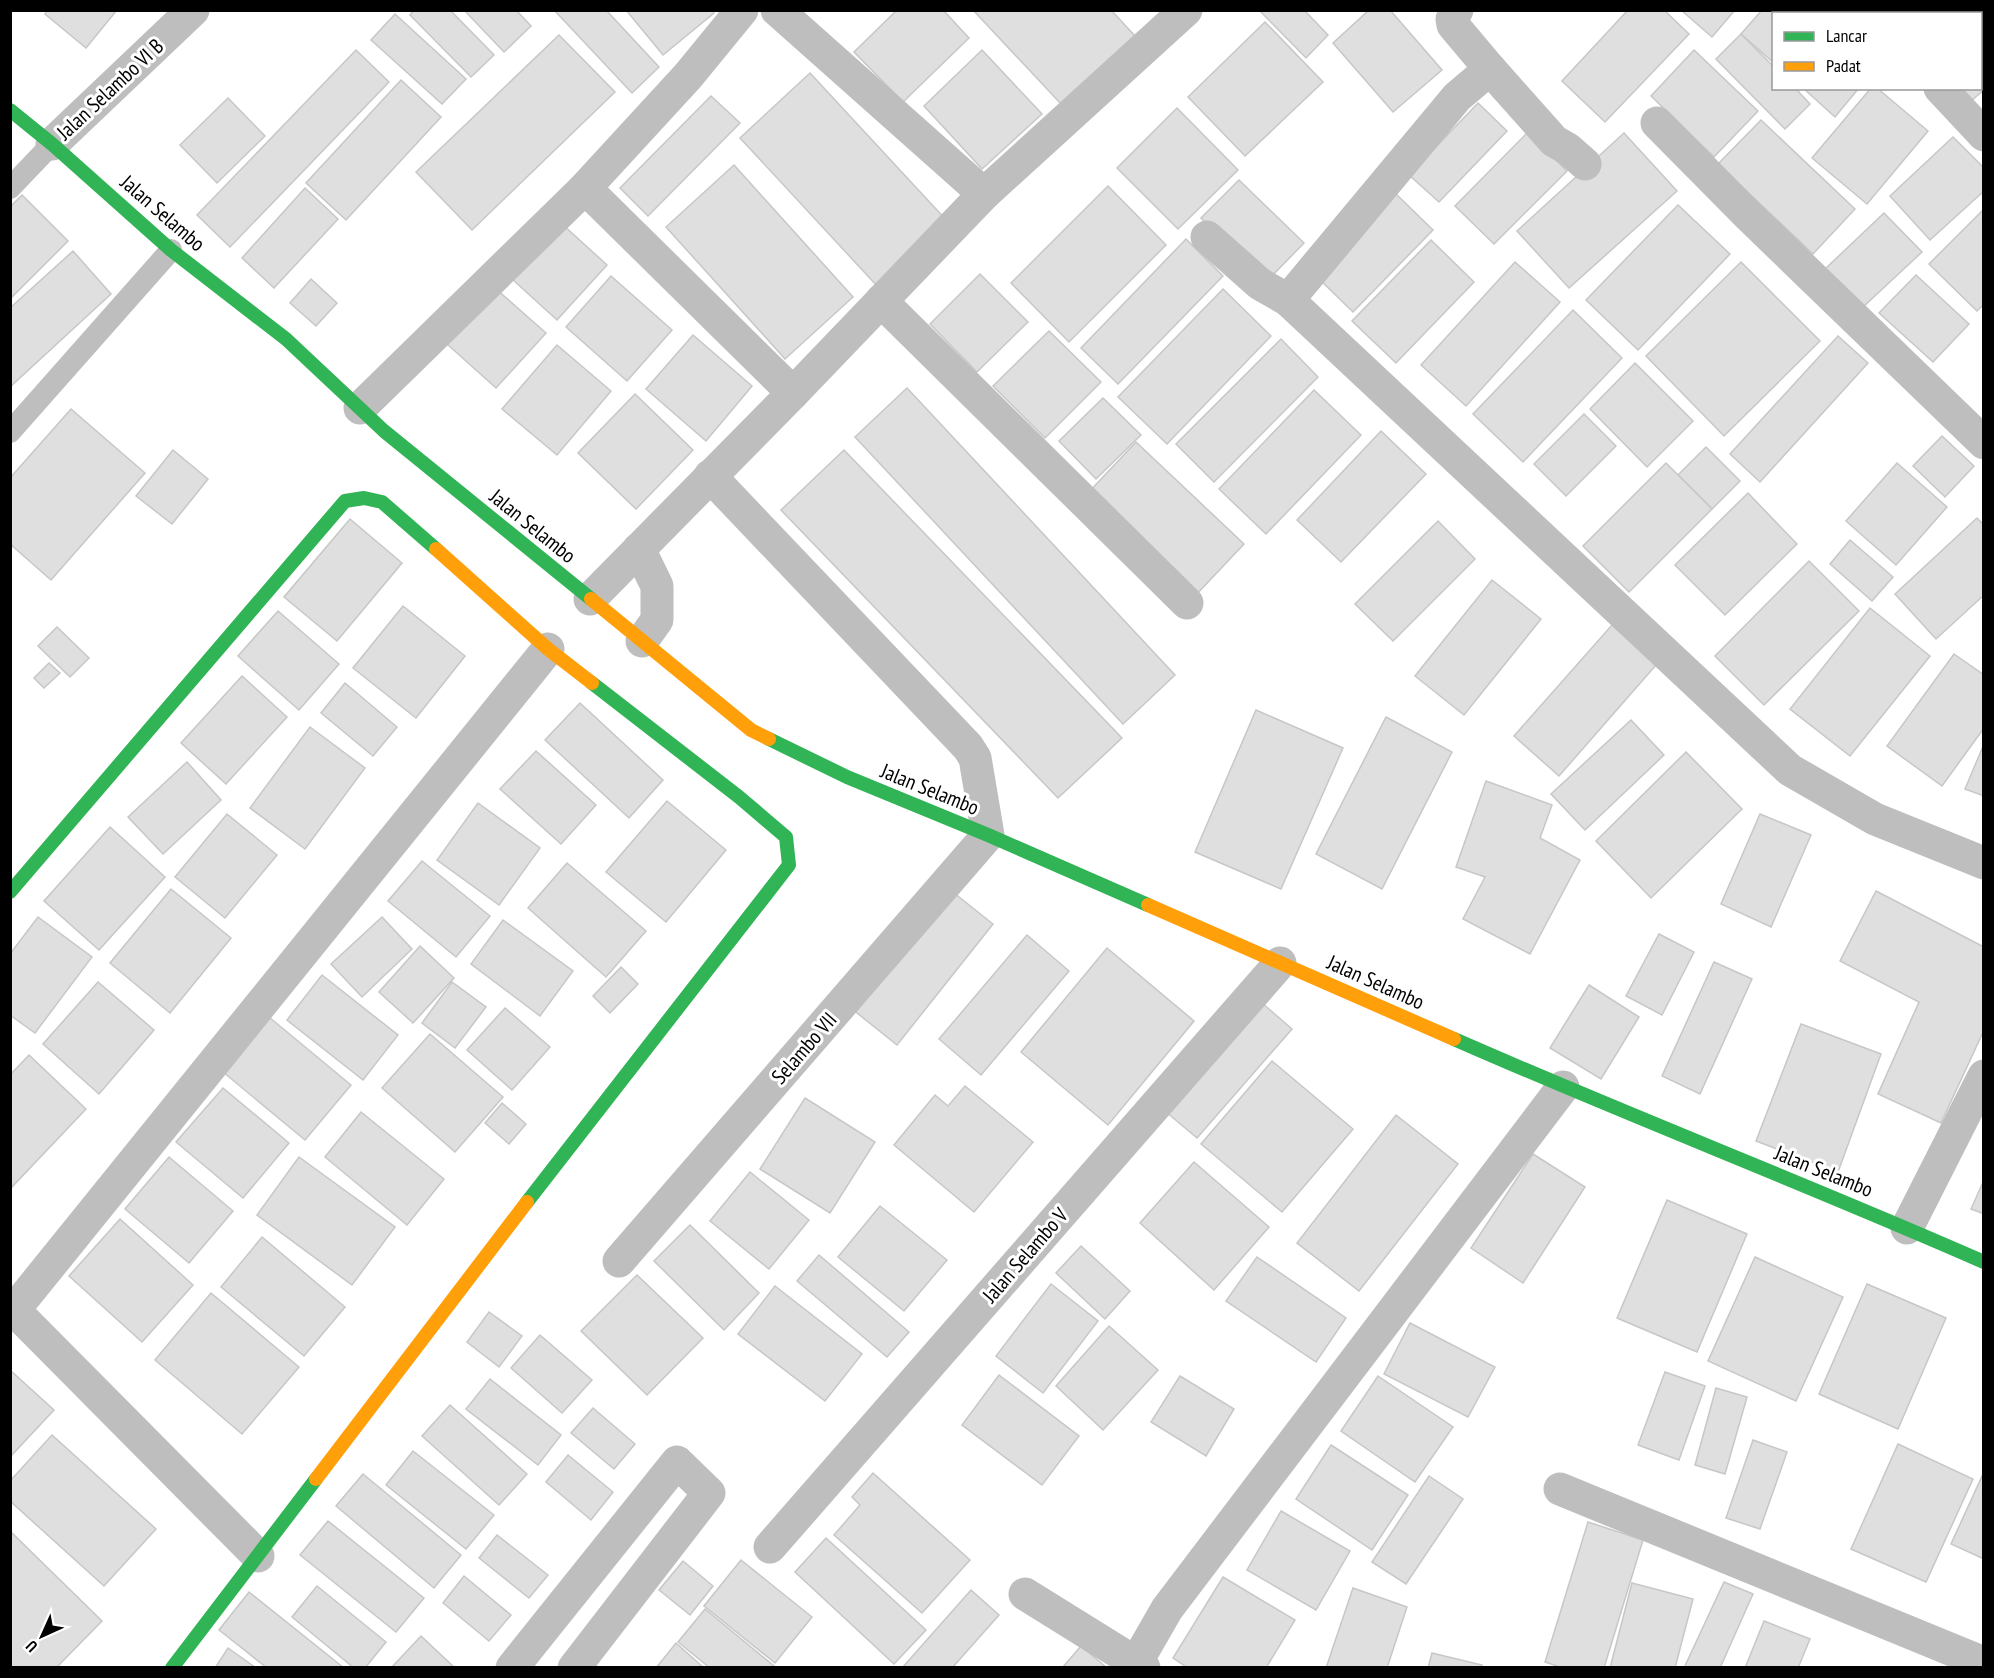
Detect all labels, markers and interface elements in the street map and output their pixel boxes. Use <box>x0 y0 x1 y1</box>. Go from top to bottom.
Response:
legend <box>1772 12 1982 90</box>
text: Lancar <box>1826 24 1867 47</box>
street label: Jalan Selambo VI B <box>50 33 169 146</box>
text: Padat <box>1826 54 1861 77</box>
street label: Jalan Selambo <box>114 168 211 257</box>
street label: Jalan Selambo <box>484 482 582 569</box>
street label: Jalan Selambo <box>876 757 983 821</box>
street label: Jalan Selambo <box>1322 948 1429 1015</box>
street label: Selambo VII <box>766 1007 842 1089</box>
street label: Jalan Selambo <box>1770 1139 1877 1203</box>
street label: Jalan Selambo V <box>976 1202 1074 1309</box>
north arrow <box>12 1606 72 1666</box>
text: U <box>21 1637 41 1657</box>

